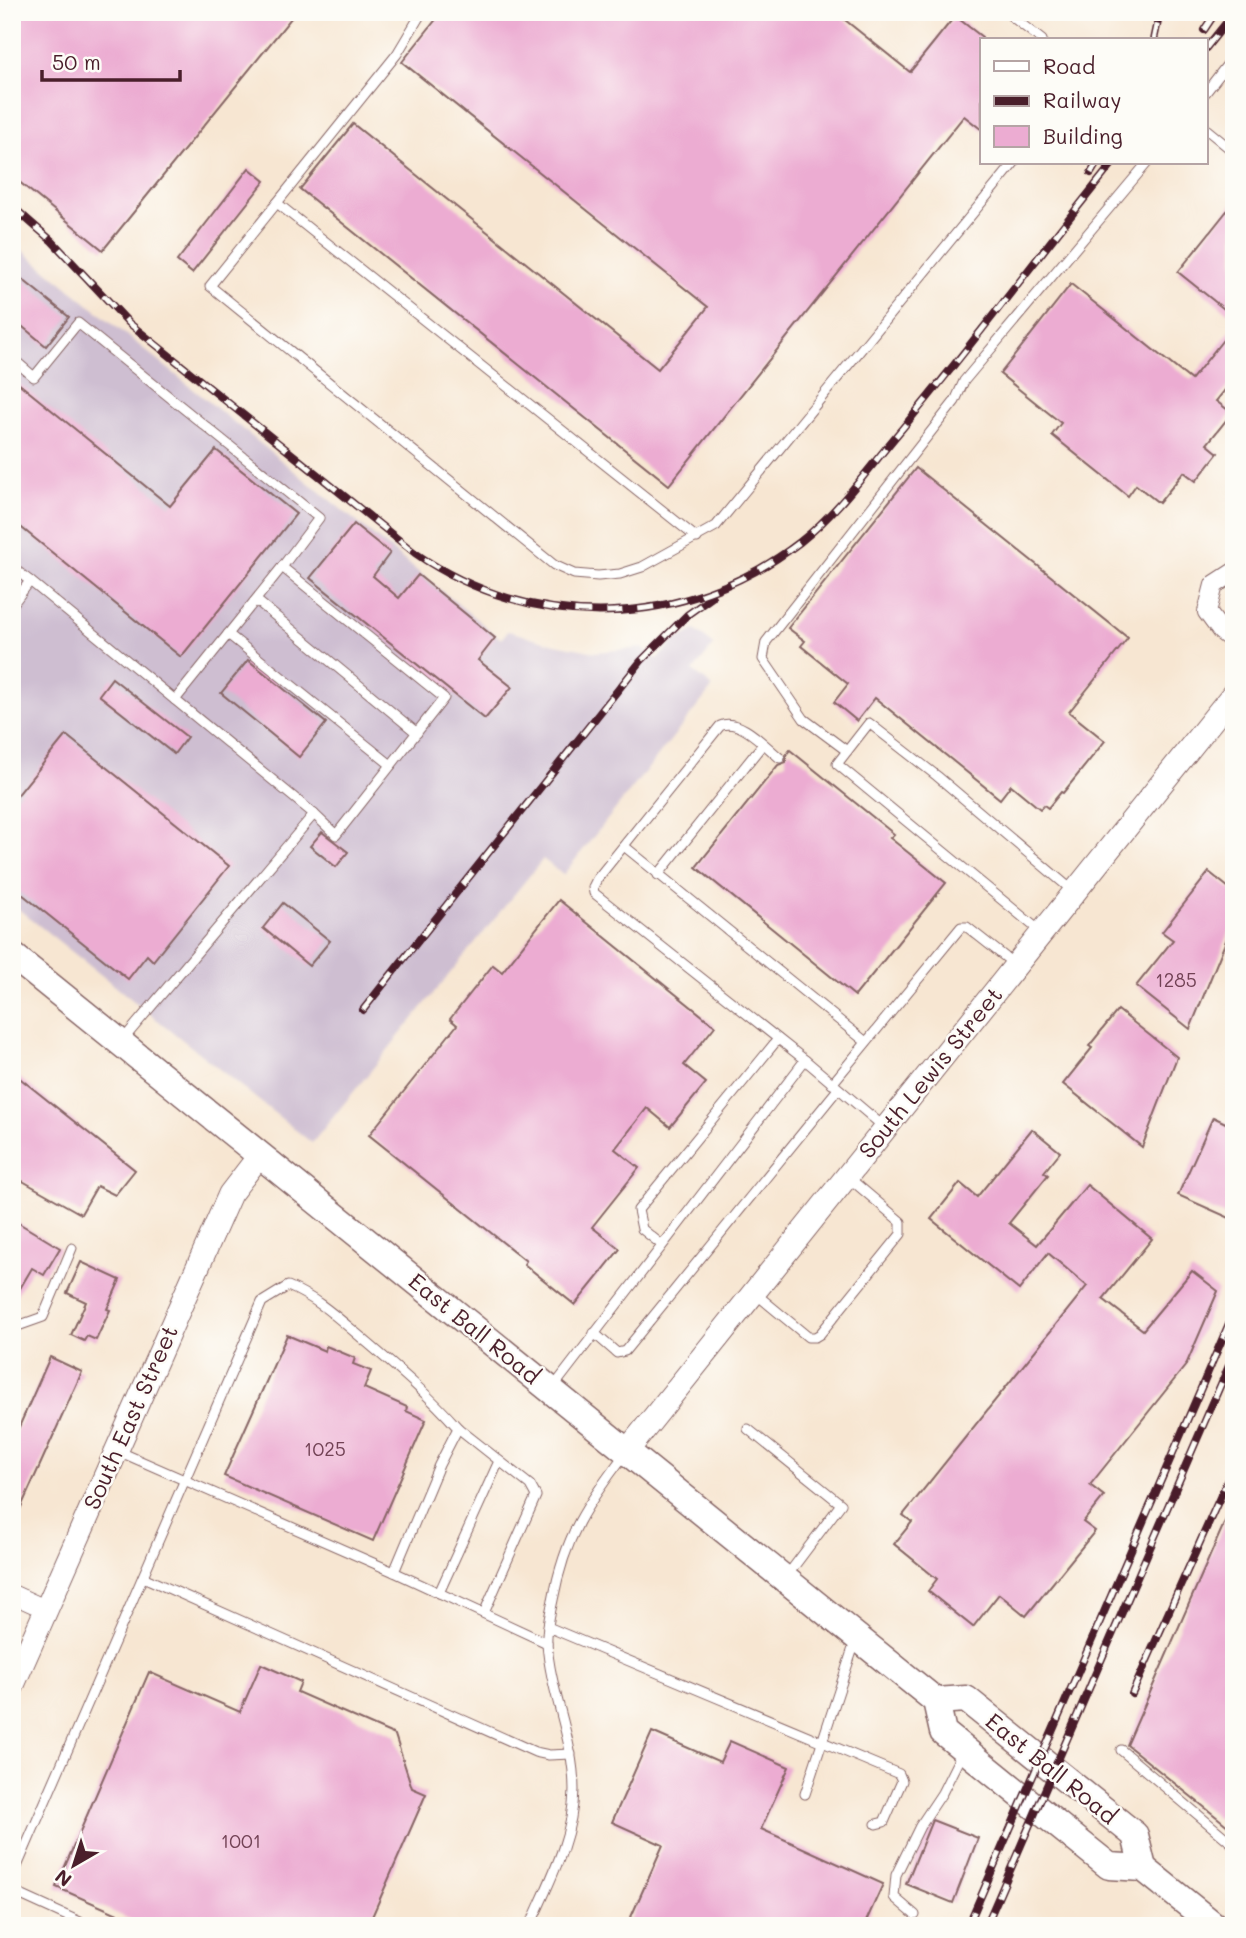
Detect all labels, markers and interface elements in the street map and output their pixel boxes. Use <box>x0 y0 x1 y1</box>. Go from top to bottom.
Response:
scale bar <box>42 38 180 82</box>
legend <box>980 38 1208 164</box>
text: 50 m <box>52 48 101 75</box>
text: Road <box>1043 52 1095 79</box>
text: Railway <box>1043 86 1122 113</box>
text: Building <box>1043 122 1123 149</box>
house number: 1285 <box>1155 967 1197 992</box>
street label: South Lewis Street <box>851 980 1009 1164</box>
street label: East Ball Road <box>403 1266 547 1390</box>
street label: South East Street <box>76 1320 184 1514</box>
house number: 1025 <box>304 1436 346 1461</box>
street label: East Ball Road <box>980 1706 1124 1830</box>
house number: 1001 <box>221 1828 261 1853</box>
north arrow <box>38 1829 108 1899</box>
text: N <box>50 1864 76 1893</box>

